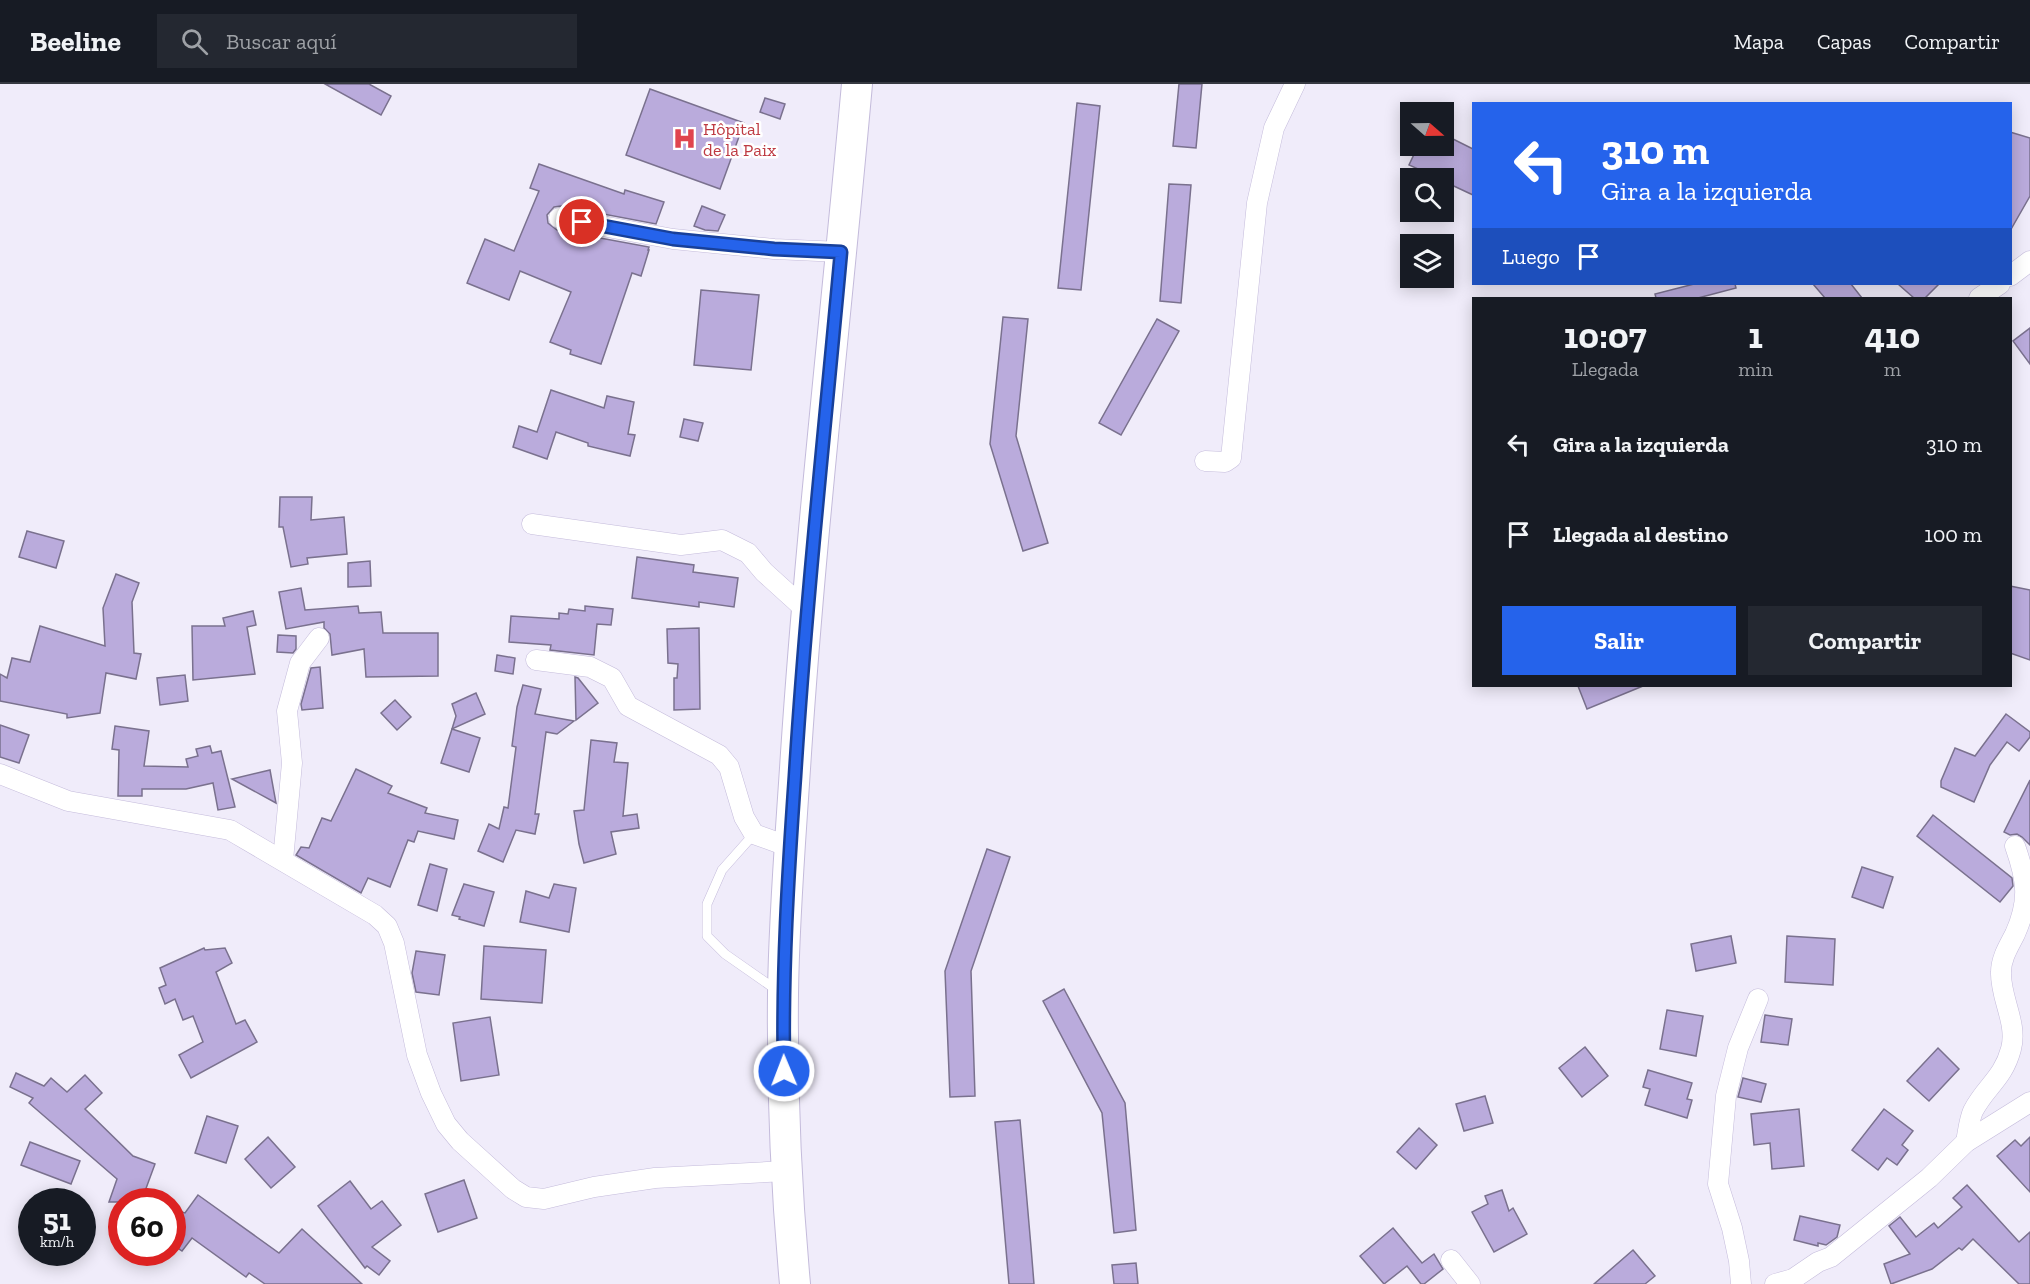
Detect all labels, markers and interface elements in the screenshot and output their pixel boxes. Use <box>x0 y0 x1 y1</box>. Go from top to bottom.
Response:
search box <box>157 14 577 68</box>
text: Beeline <box>30 25 121 58</box>
icon: search <box>178 25 211 58</box>
text: Buscar aquí <box>226 28 337 55</box>
text: Mapa <box>1734 29 1784 54</box>
text: Capas <box>1817 29 1872 54</box>
text: Compartir <box>1905 29 2000 54</box>
north arrow <box>1400 102 1454 156</box>
map controls <box>1400 102 1454 288</box>
place label: Hôpital de la Paix <box>703 118 776 161</box>
text: 310 m <box>1601 124 1709 175</box>
hospital icon: Hôpital de la Paix <box>672 126 698 152</box>
icon: left <box>1502 126 1580 204</box>
button: search <box>1400 168 1454 222</box>
text: Gira a la izquierda <box>1601 175 1812 207</box>
pin <box>556 196 607 247</box>
icon: arrive <box>565 205 598 238</box>
button: layers <box>1400 234 1454 288</box>
icon: arrive <box>1572 240 1605 273</box>
text: Luego <box>1502 243 1560 270</box>
text: 10:07 <box>1564 314 1647 357</box>
text: 1 <box>1748 314 1763 357</box>
text: 410 <box>1864 314 1920 357</box>
text: Llegada <box>1572 357 1639 381</box>
text: min <box>1738 357 1773 381</box>
text: m <box>1884 357 1901 381</box>
icon: left <box>1502 428 1535 461</box>
text: Gira a la izquierda <box>1553 431 1729 458</box>
text: 310 m <box>1926 431 1982 458</box>
icon: arrive <box>1502 518 1535 551</box>
text: Llegada al destino <box>1553 521 1728 548</box>
text: 100 m <box>1924 521 1982 548</box>
button: Salir <box>1502 606 1736 675</box>
button: Compartir <box>1748 606 1982 675</box>
position arrow <box>752 1039 816 1103</box>
speed limit sign: 60 <box>108 1188 186 1266</box>
text: 51 <box>43 1202 71 1238</box>
text: km/h <box>40 1233 74 1251</box>

